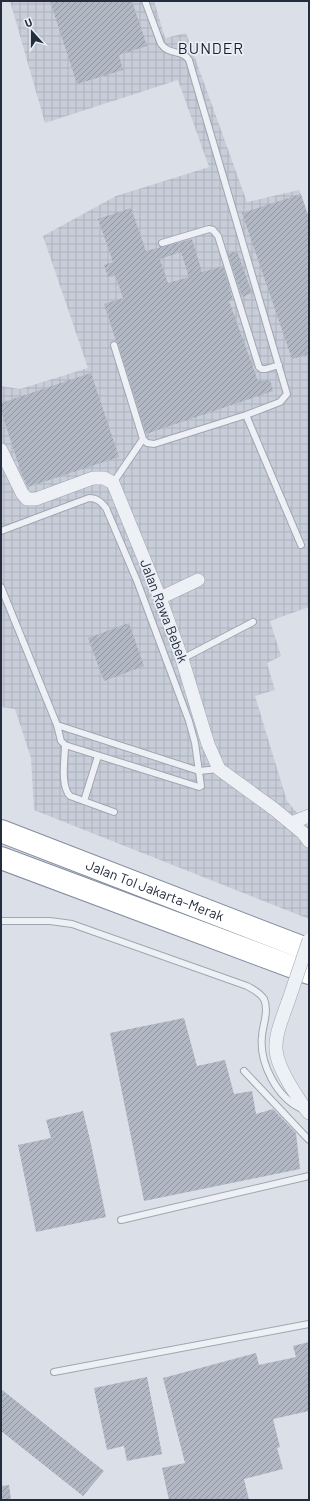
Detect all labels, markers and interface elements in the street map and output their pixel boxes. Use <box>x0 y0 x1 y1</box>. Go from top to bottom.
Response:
north arrow <box>12 12 52 52</box>
text: U <box>23 15 34 30</box>
district label: BUNDER <box>178 38 244 57</box>
street label: Jalan Rawa Bebek <box>137 557 192 665</box>
street label: Jalan Tol Jakarta–Merak <box>84 856 227 924</box>

